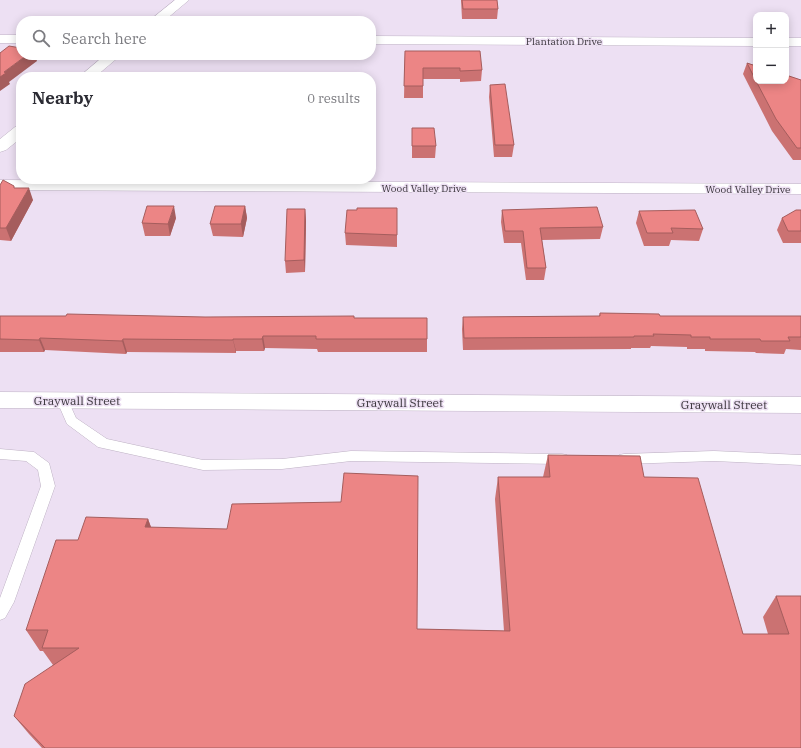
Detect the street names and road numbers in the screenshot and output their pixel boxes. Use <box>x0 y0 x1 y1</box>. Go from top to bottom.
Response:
street label: Plantation Drive <box>526 35 602 48</box>
street label: Wood Valley Drive <box>382 182 466 195</box>
street label: Wood Valley Drive <box>706 183 790 196</box>
street label: Graywall Street <box>34 393 120 408</box>
street label: Graywall Street <box>357 395 443 410</box>
street label: Graywall Street <box>681 397 767 412</box>

